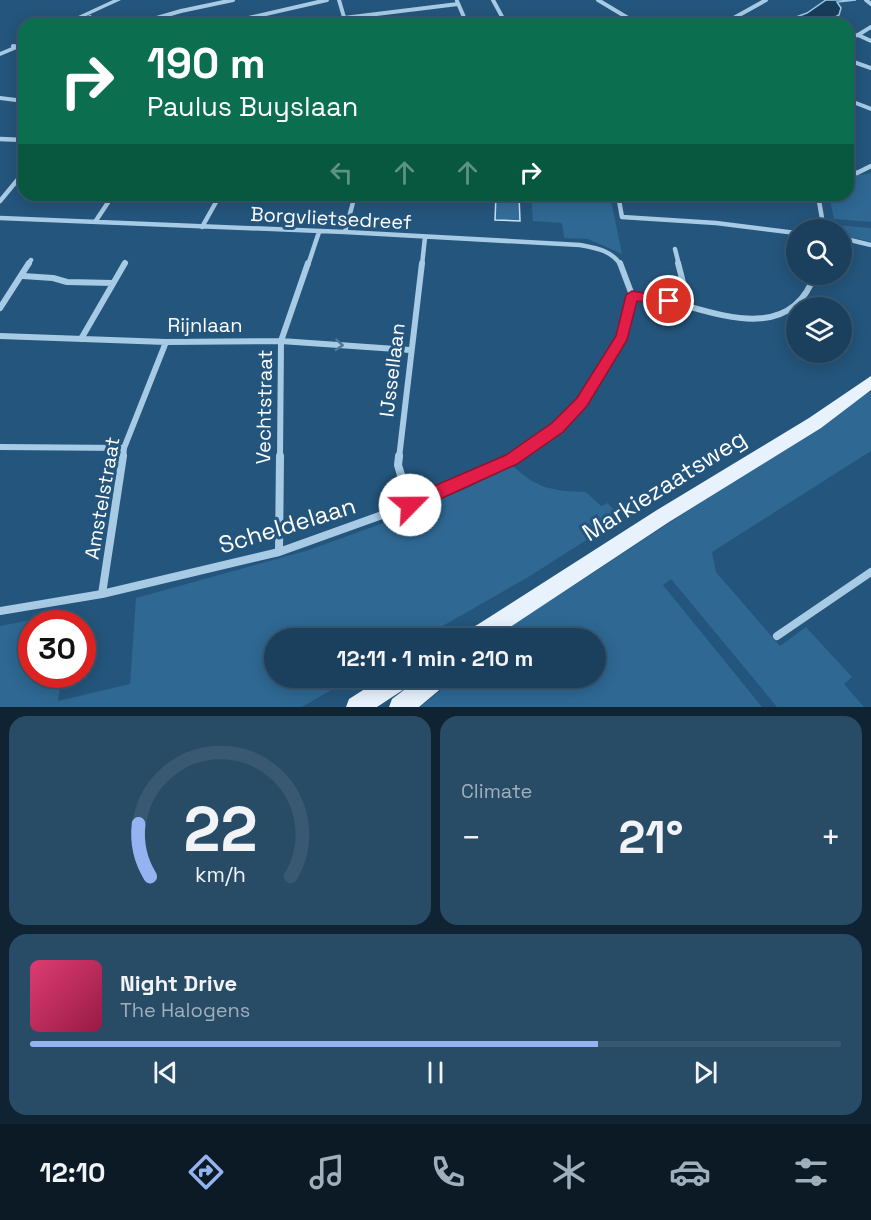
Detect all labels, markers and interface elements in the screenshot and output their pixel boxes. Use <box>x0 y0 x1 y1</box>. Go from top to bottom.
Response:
text: 190 m <box>147 37 266 90</box>
icon: right <box>48 42 126 120</box>
text: Paulus Buyslaan <box>147 89 358 124</box>
icon: left <box>325 156 358 189</box>
icon: ahead <box>388 156 421 189</box>
icon: ahead <box>451 156 484 189</box>
icon: right <box>514 156 547 189</box>
street label: Borgvlietsedreef <box>250 201 412 235</box>
map controls <box>786 219 852 363</box>
button: search <box>786 219 852 285</box>
pin <box>643 275 694 326</box>
icon: arrive <box>652 284 685 317</box>
button: layers <box>786 297 852 363</box>
street label: Rijnlaan <box>168 312 242 338</box>
street label: IJssellaan <box>373 321 411 419</box>
one-way arrow <box>335 338 344 351</box>
street label: Vechtstraat <box>250 349 278 465</box>
street label: Markiezaatsweg <box>576 422 752 548</box>
street label: Amstelstraat <box>78 435 126 561</box>
position arrow <box>378 473 442 537</box>
street label: Scheldelaan <box>215 489 359 561</box>
speed limit sign: 30 <box>18 610 96 688</box>
text: 12:11 · 1 min · 210 m <box>337 644 533 672</box>
text: Climate <box>461 778 532 804</box>
text: 22 <box>183 790 257 869</box>
text: 21° <box>619 809 683 866</box>
text: − <box>461 817 481 859</box>
text: + <box>821 817 841 859</box>
text: km/h <box>194 862 246 889</box>
text: Night Drive <box>120 969 237 997</box>
text: The Halogens <box>120 997 250 1023</box>
icon: previous <box>149 1056 182 1089</box>
icon: pause <box>419 1056 452 1089</box>
icon: next <box>689 1056 722 1089</box>
icon: directions <box>185 1151 227 1193</box>
icon: music <box>306 1151 348 1193</box>
icon: phone <box>427 1151 469 1193</box>
icon: climate <box>548 1151 590 1193</box>
icon: car <box>669 1151 711 1193</box>
icon: filters <box>790 1151 832 1193</box>
text: 12:10 <box>40 1155 106 1190</box>

